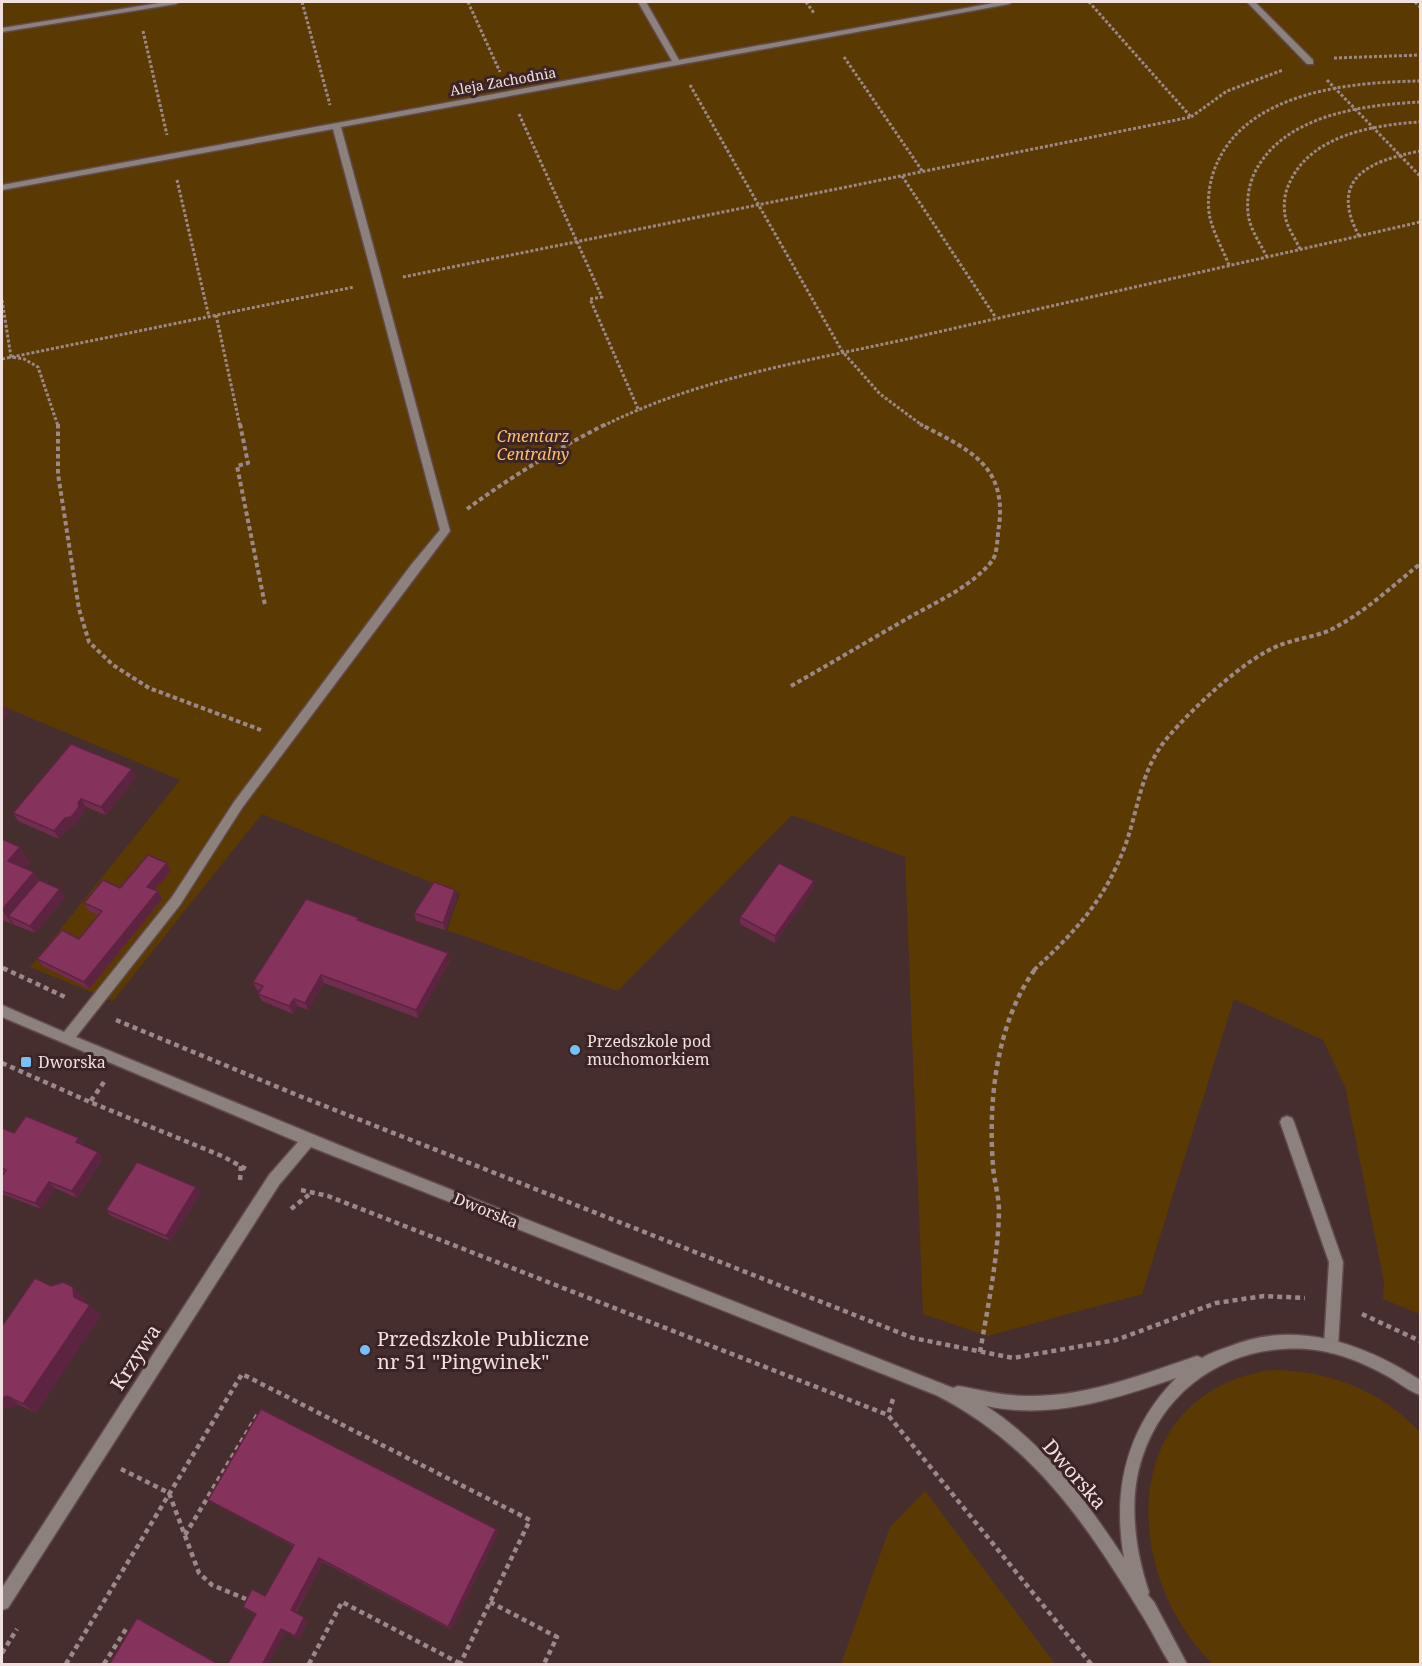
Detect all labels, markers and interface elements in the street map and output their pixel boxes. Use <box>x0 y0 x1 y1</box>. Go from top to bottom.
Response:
street label: Aleja Zachodnia <box>448 62 558 100</box>
park label: Cmentarz Centralny <box>497 425 569 465</box>
place label: Przedszkole pod muchomorkiem <box>587 1030 711 1070</box>
marker: Przedszkole pod muchomorkiem <box>568 1043 582 1057</box>
place label: Dworska <box>38 1051 106 1073</box>
marker: Dworska <box>19 1055 33 1069</box>
street label: Dworska <box>450 1187 522 1233</box>
street label: Krzywa <box>104 1319 166 1395</box>
place label: Przedszkole Publiczne nr 51 "Pingwinek" <box>377 1325 589 1375</box>
marker: Przedszkole Publiczne nr 51 "Pingwinek" <box>358 1343 372 1357</box>
street label: Dworska <box>1037 1433 1113 1515</box>

